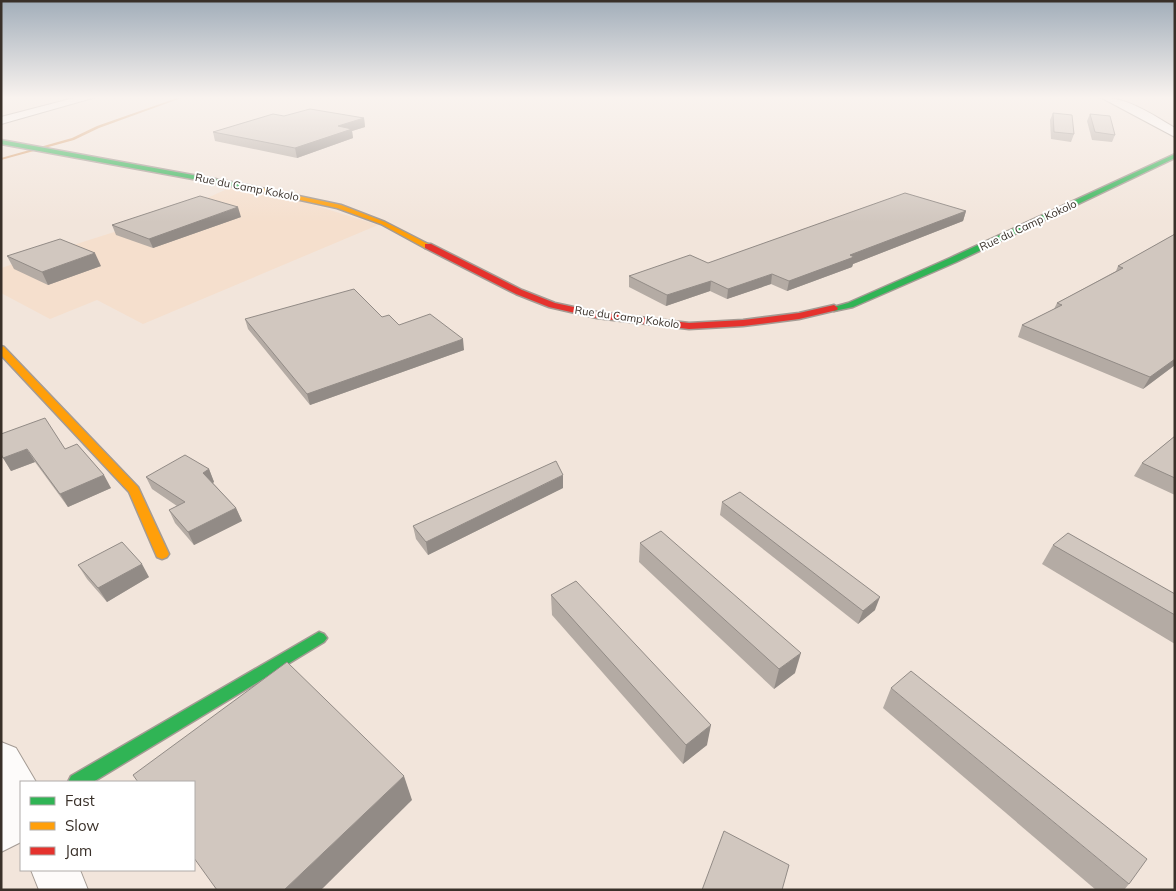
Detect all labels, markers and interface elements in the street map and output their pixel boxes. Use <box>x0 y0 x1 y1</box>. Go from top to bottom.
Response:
street label: Rue du Camp Kokolo <box>194 170 300 204</box>
street label: Rue du Camp Kokolo <box>977 196 1079 254</box>
street label: Rue du Camp Kokolo <box>574 303 680 331</box>
legend <box>20 781 195 871</box>
text: Fast <box>65 791 95 810</box>
text: Slow <box>65 816 99 835</box>
text: Jam <box>65 841 92 860</box>

